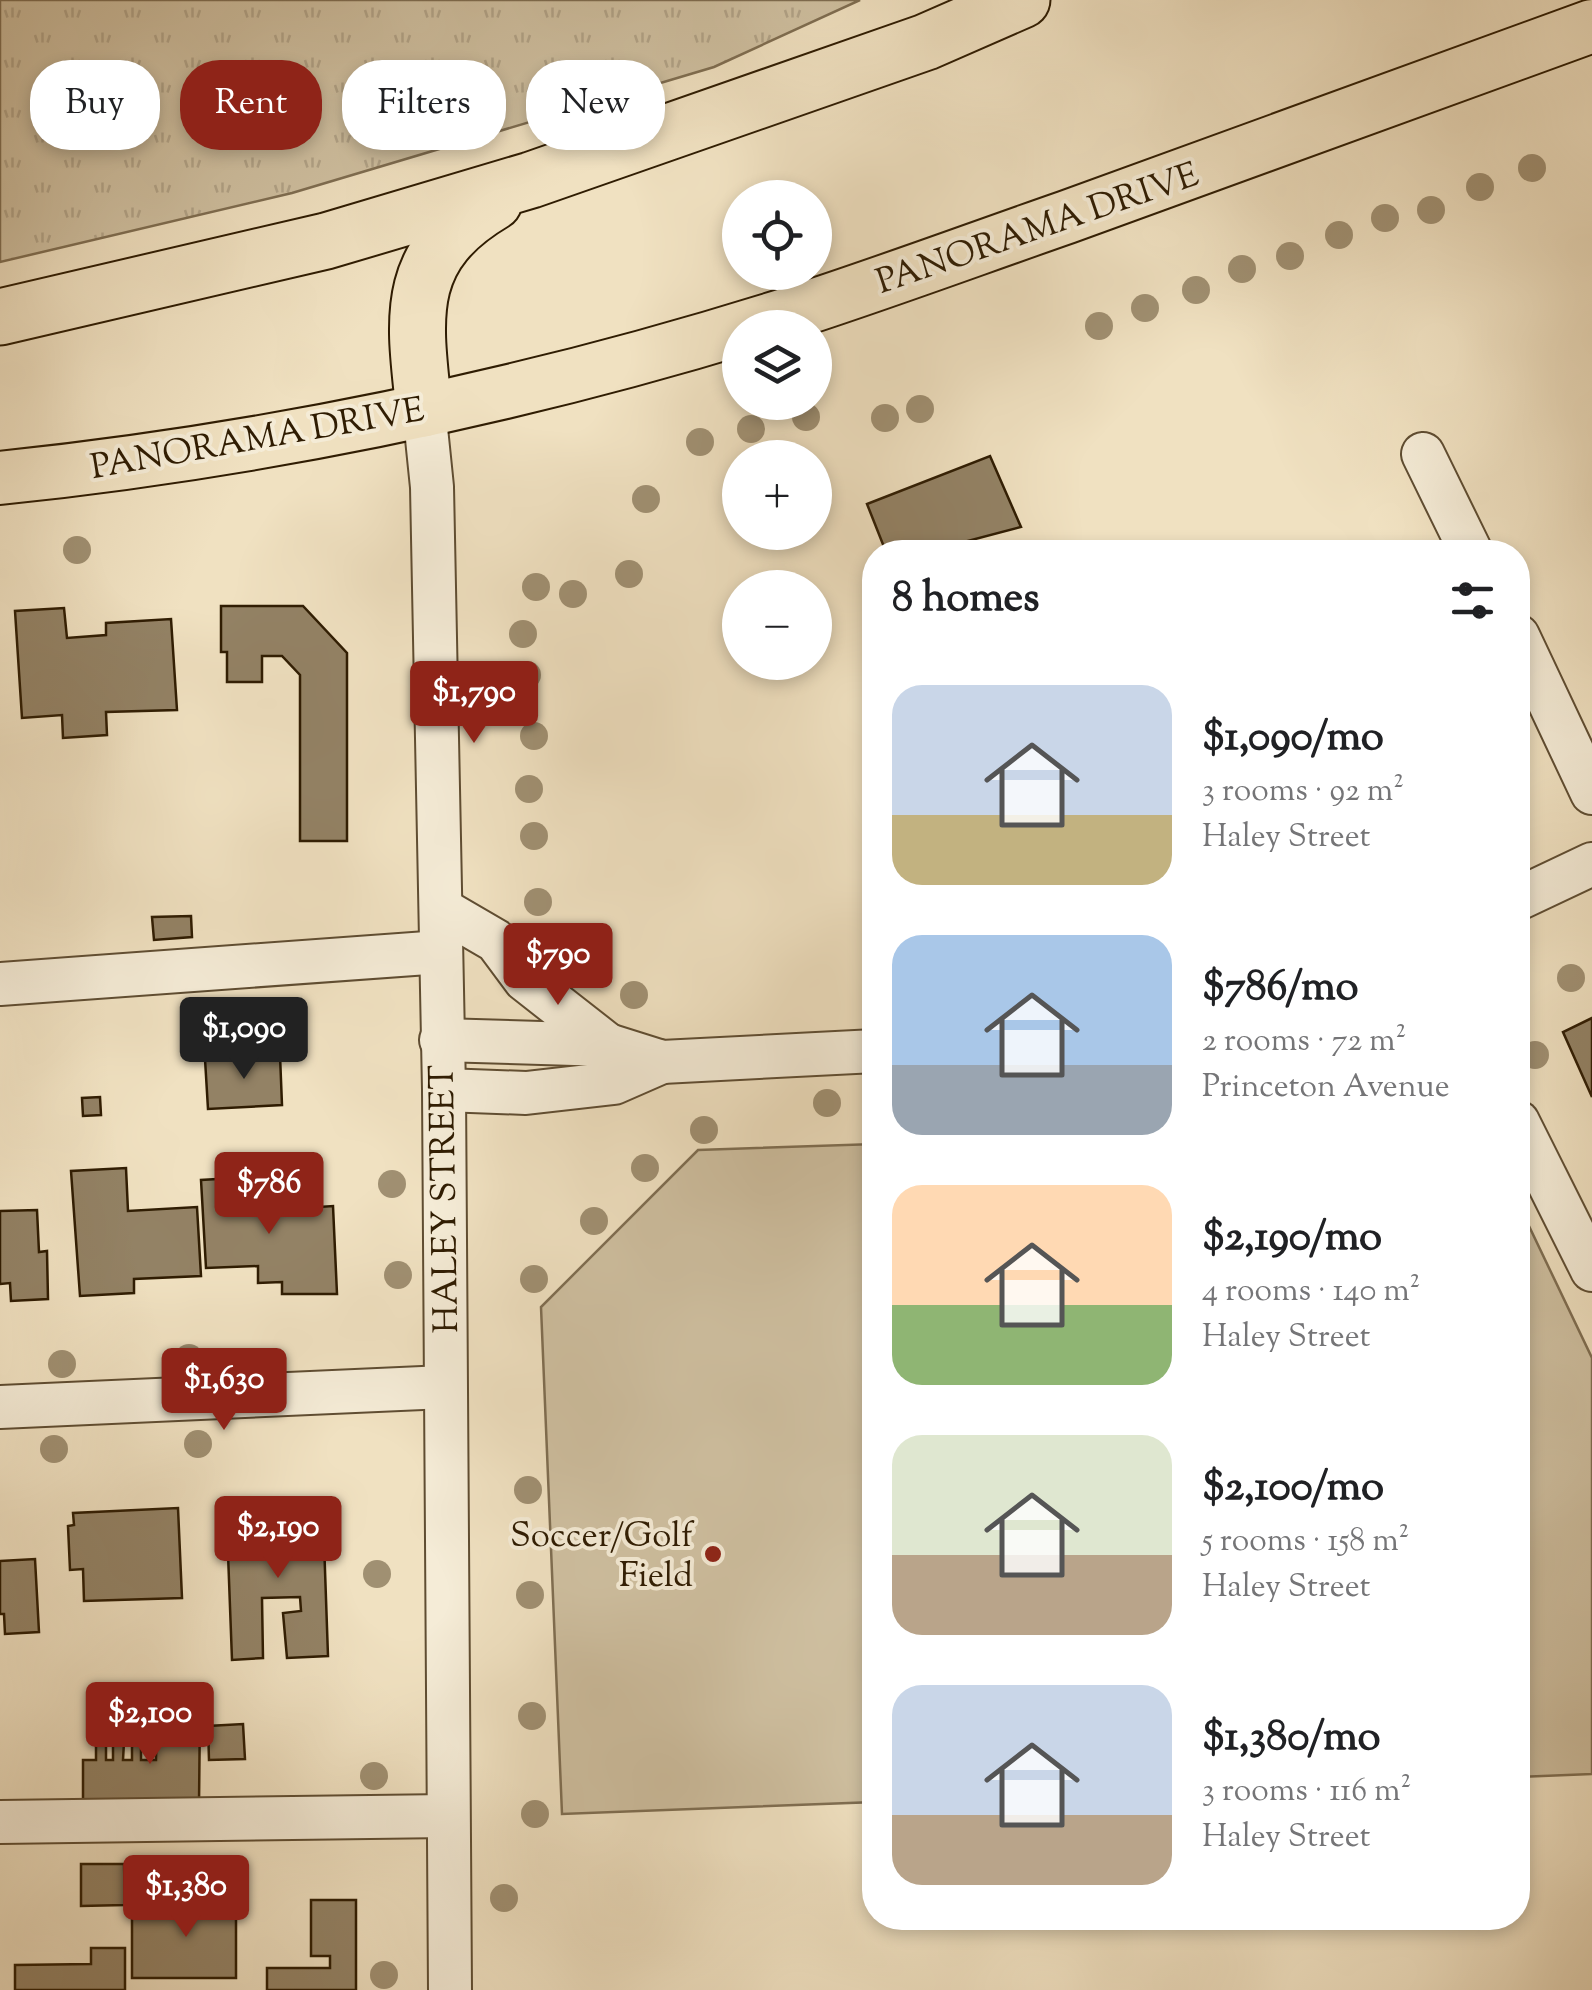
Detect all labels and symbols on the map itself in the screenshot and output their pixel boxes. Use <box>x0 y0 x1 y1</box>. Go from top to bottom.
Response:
street label: PANORAMA DRIVE <box>870 151 1206 309</box>
street label: PANORAMA DRIVE <box>87 386 428 495</box>
pin: $1,790 <box>393 661 555 746</box>
pin: $790 <box>499 923 617 1008</box>
pin: $1,090 <box>163 997 325 1082</box>
street label: HALEY STREET <box>419 1064 474 1333</box>
pin: $786 <box>210 1152 328 1237</box>
pin: $1,630 <box>143 1348 305 1433</box>
pin: $2,190 <box>197 1496 359 1581</box>
place label: Soccer/Golf Field <box>510 1512 695 1603</box>
marker: Soccer/Golf Field <box>702 1543 724 1565</box>
pin: $2,100 <box>69 1682 231 1767</box>
pin: $1,380 <box>105 1855 267 1940</box>

